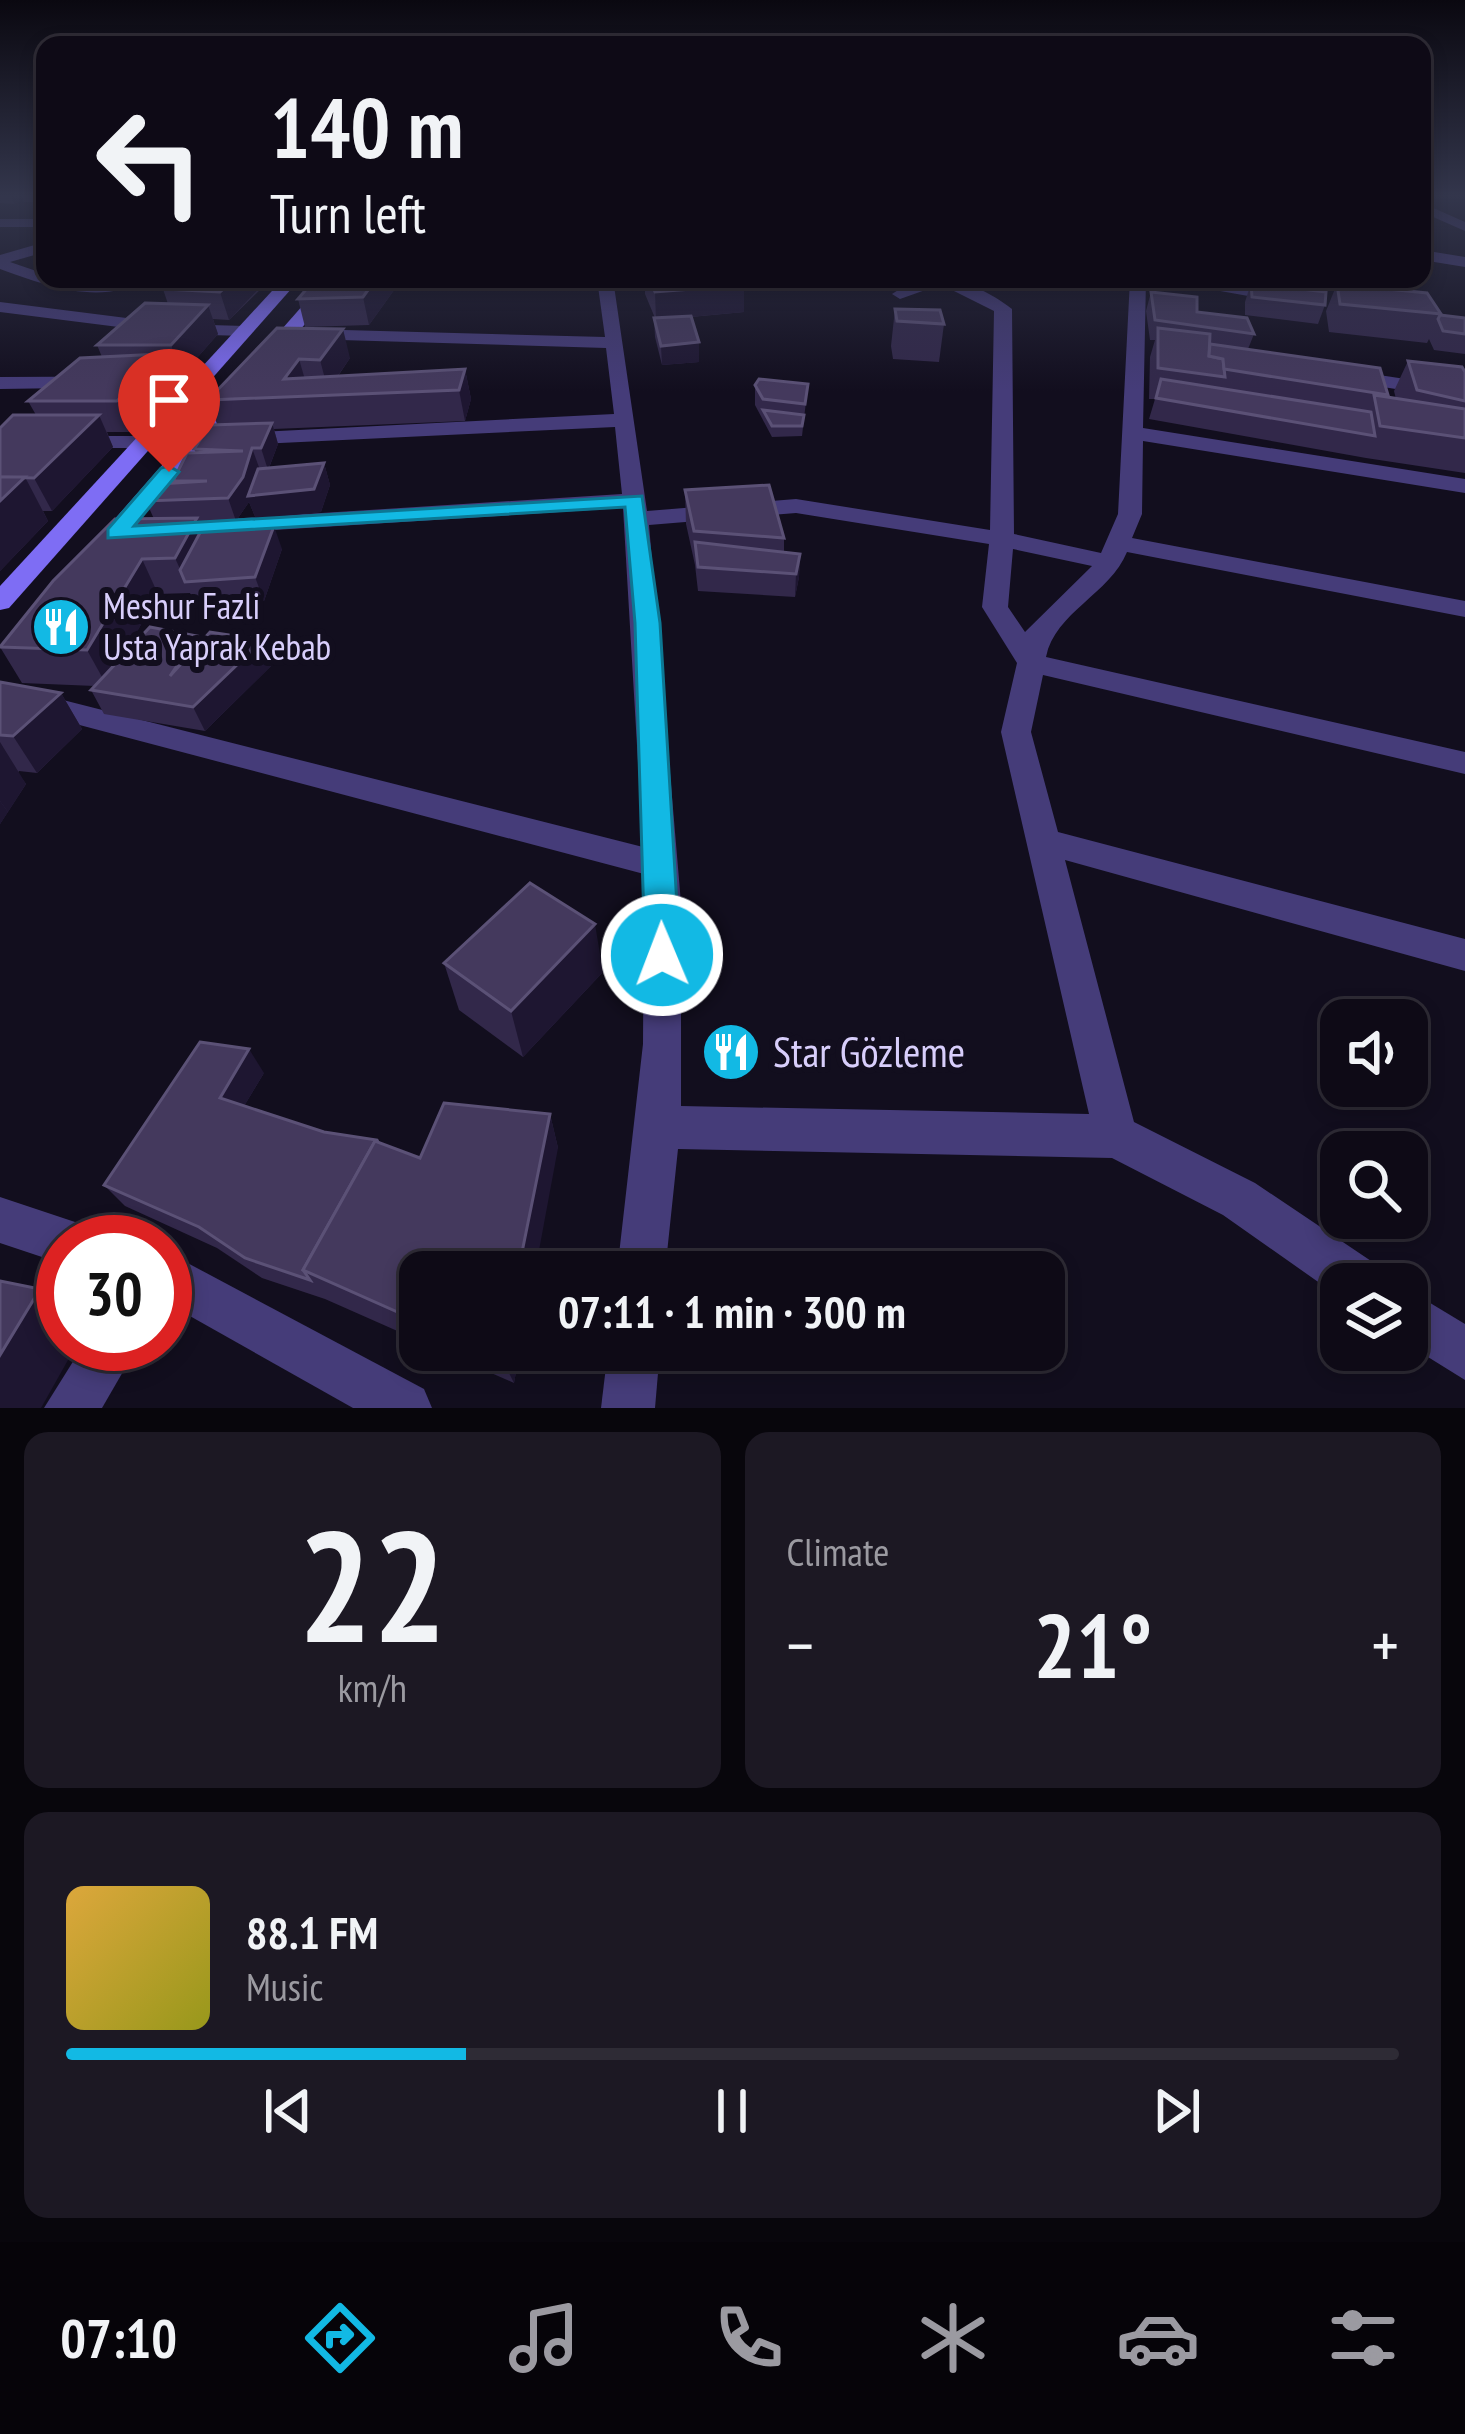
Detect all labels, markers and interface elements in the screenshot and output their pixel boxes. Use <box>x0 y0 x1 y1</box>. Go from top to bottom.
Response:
text: 140 m <box>270 72 463 181</box>
icon: left <box>72 84 228 240</box>
text: Turn left <box>270 178 426 248</box>
pin <box>118 349 220 472</box>
icon: arrive <box>136 367 202 433</box>
place label: Meshur Fazli Usta Yaprak Kebab <box>103 582 331 670</box>
restaurant icon: Meshur Fazli Usta Yaprak Kebab <box>30 596 92 658</box>
position arrow <box>599 892 725 1018</box>
map controls <box>1320 999 1428 1371</box>
button: sound <box>1320 999 1428 1107</box>
restaurant icon: Star Gözleme <box>700 1021 762 1083</box>
place label: Star Gözleme <box>773 1024 965 1079</box>
button: search <box>1320 1131 1428 1239</box>
speed limit sign: 30 <box>36 1215 192 1371</box>
button: layers <box>1320 1263 1428 1371</box>
text: 07:11 · 1 min · 300 m <box>558 1282 906 1340</box>
text: 22 <box>298 1483 447 1685</box>
text: Climate <box>787 1526 889 1577</box>
text: 21° <box>1033 1586 1152 1703</box>
text: − <box>787 1602 814 1687</box>
text: + <box>1372 1602 1399 1687</box>
text: km/h <box>338 1662 407 1713</box>
text: 88.1 FM <box>246 1903 378 1961</box>
text: Music <box>246 1961 323 2012</box>
icon: previous <box>255 2078 321 2144</box>
icon: pause <box>699 2078 765 2144</box>
icon: next <box>1144 2078 1210 2144</box>
icon: directions <box>298 2296 382 2380</box>
icon: music <box>502 2296 586 2380</box>
icon: phone <box>707 2296 791 2380</box>
icon: climate <box>911 2296 995 2380</box>
icon: car <box>1116 2296 1200 2380</box>
icon: filters <box>1321 2296 1405 2380</box>
text: 07:10 <box>60 2303 177 2373</box>

